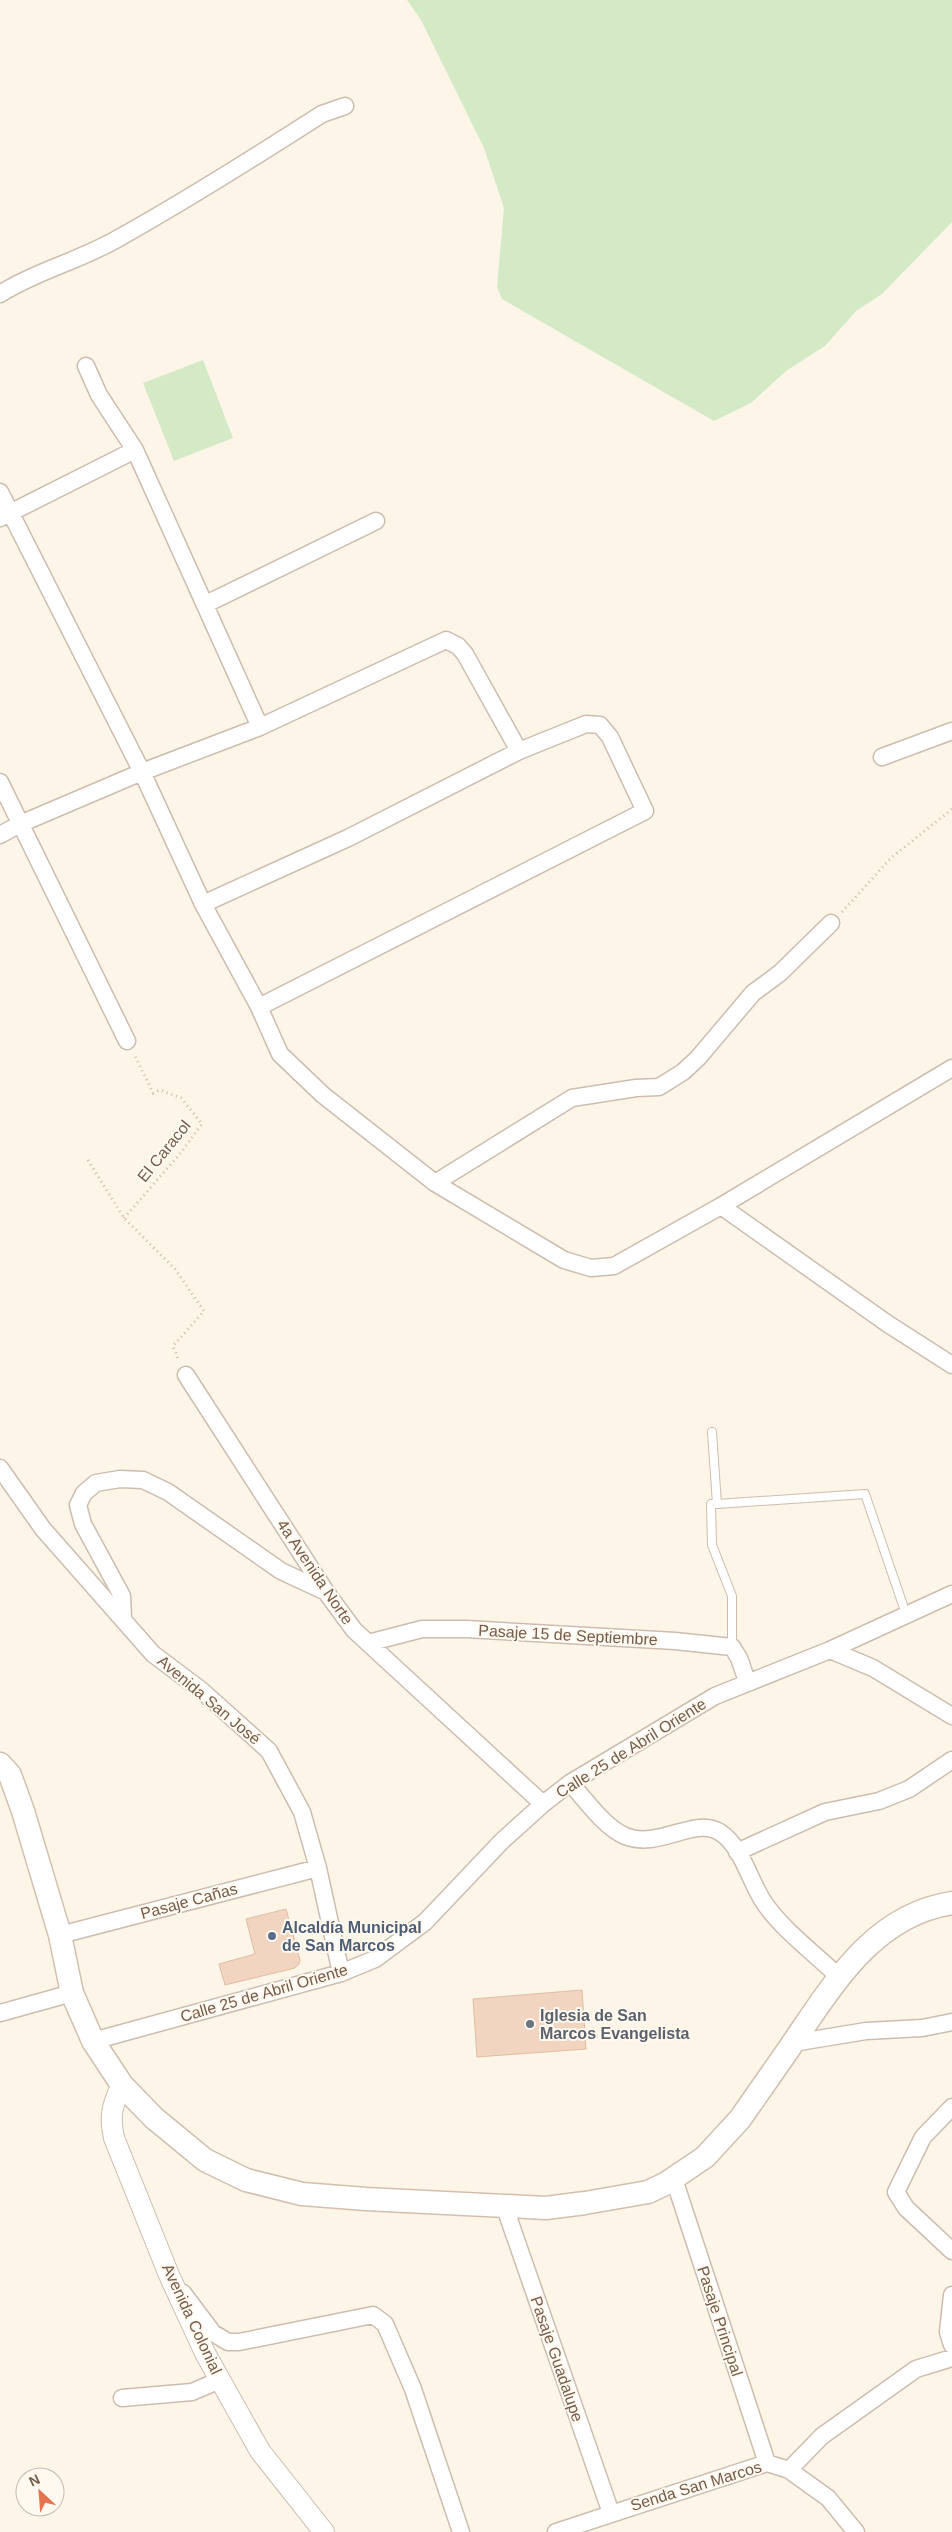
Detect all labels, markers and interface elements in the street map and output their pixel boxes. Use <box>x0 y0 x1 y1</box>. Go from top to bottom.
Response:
street label: El Caracol <box>134 1117 194 1185</box>
street label: 4a Avenida Norte <box>274 1516 356 1628</box>
street label: Pasaje 15 de Septiembre <box>478 1622 658 1648</box>
street label: Avenida San José <box>154 1652 264 1748</box>
street label: Calle 25 de Abril Oriente <box>553 1695 709 1801</box>
street label: Pasaje Cañas <box>139 1880 239 1922</box>
place label: Alcaldía Municipal de San Marcos <box>282 1919 422 1954</box>
marker: Alcaldía Municipal de San Marcos <box>266 1930 278 1942</box>
street label: Calle 25 de Abril Oriente <box>178 1961 350 2025</box>
place label: Iglesia de San Marcos Evangelista <box>540 2007 690 2042</box>
marker: Iglesia de San Marcos Evangelista <box>524 2018 536 2030</box>
street label: Avenida Colonial <box>159 2261 225 2377</box>
street label: Pasaje Principal <box>694 2264 746 2378</box>
street label: Pasaje Guadalupe <box>528 2294 587 2424</box>
street label: Senda San Marcos <box>628 2458 764 2514</box>
north arrow <box>15 2467 65 2517</box>
text: N <box>26 2471 42 2490</box>

